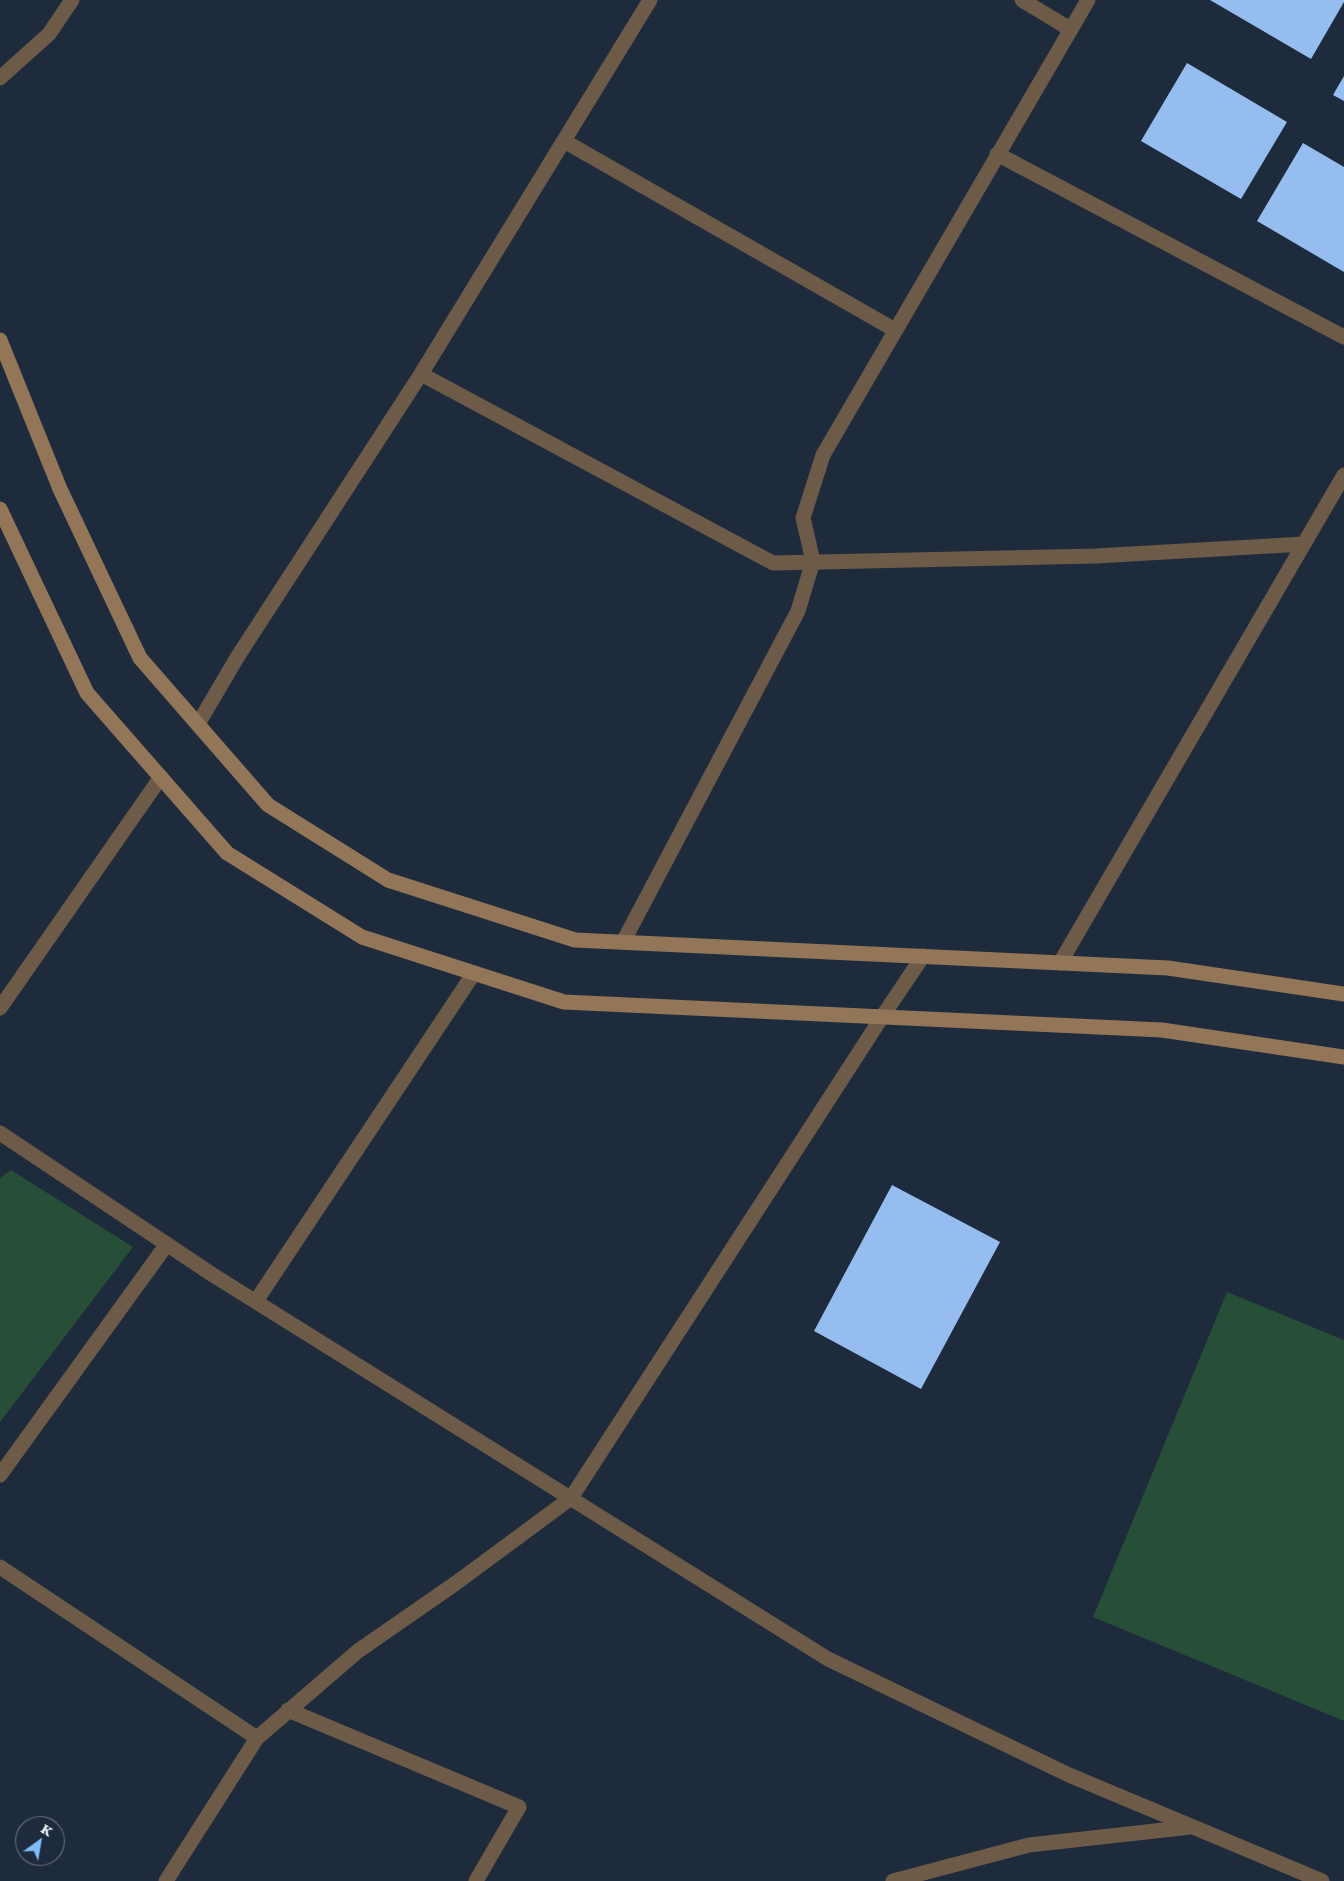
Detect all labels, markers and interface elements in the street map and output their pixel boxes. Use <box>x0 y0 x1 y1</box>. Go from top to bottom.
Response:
north arrow <box>15 1816 65 1866</box>
text: K <box>37 1818 57 1841</box>

